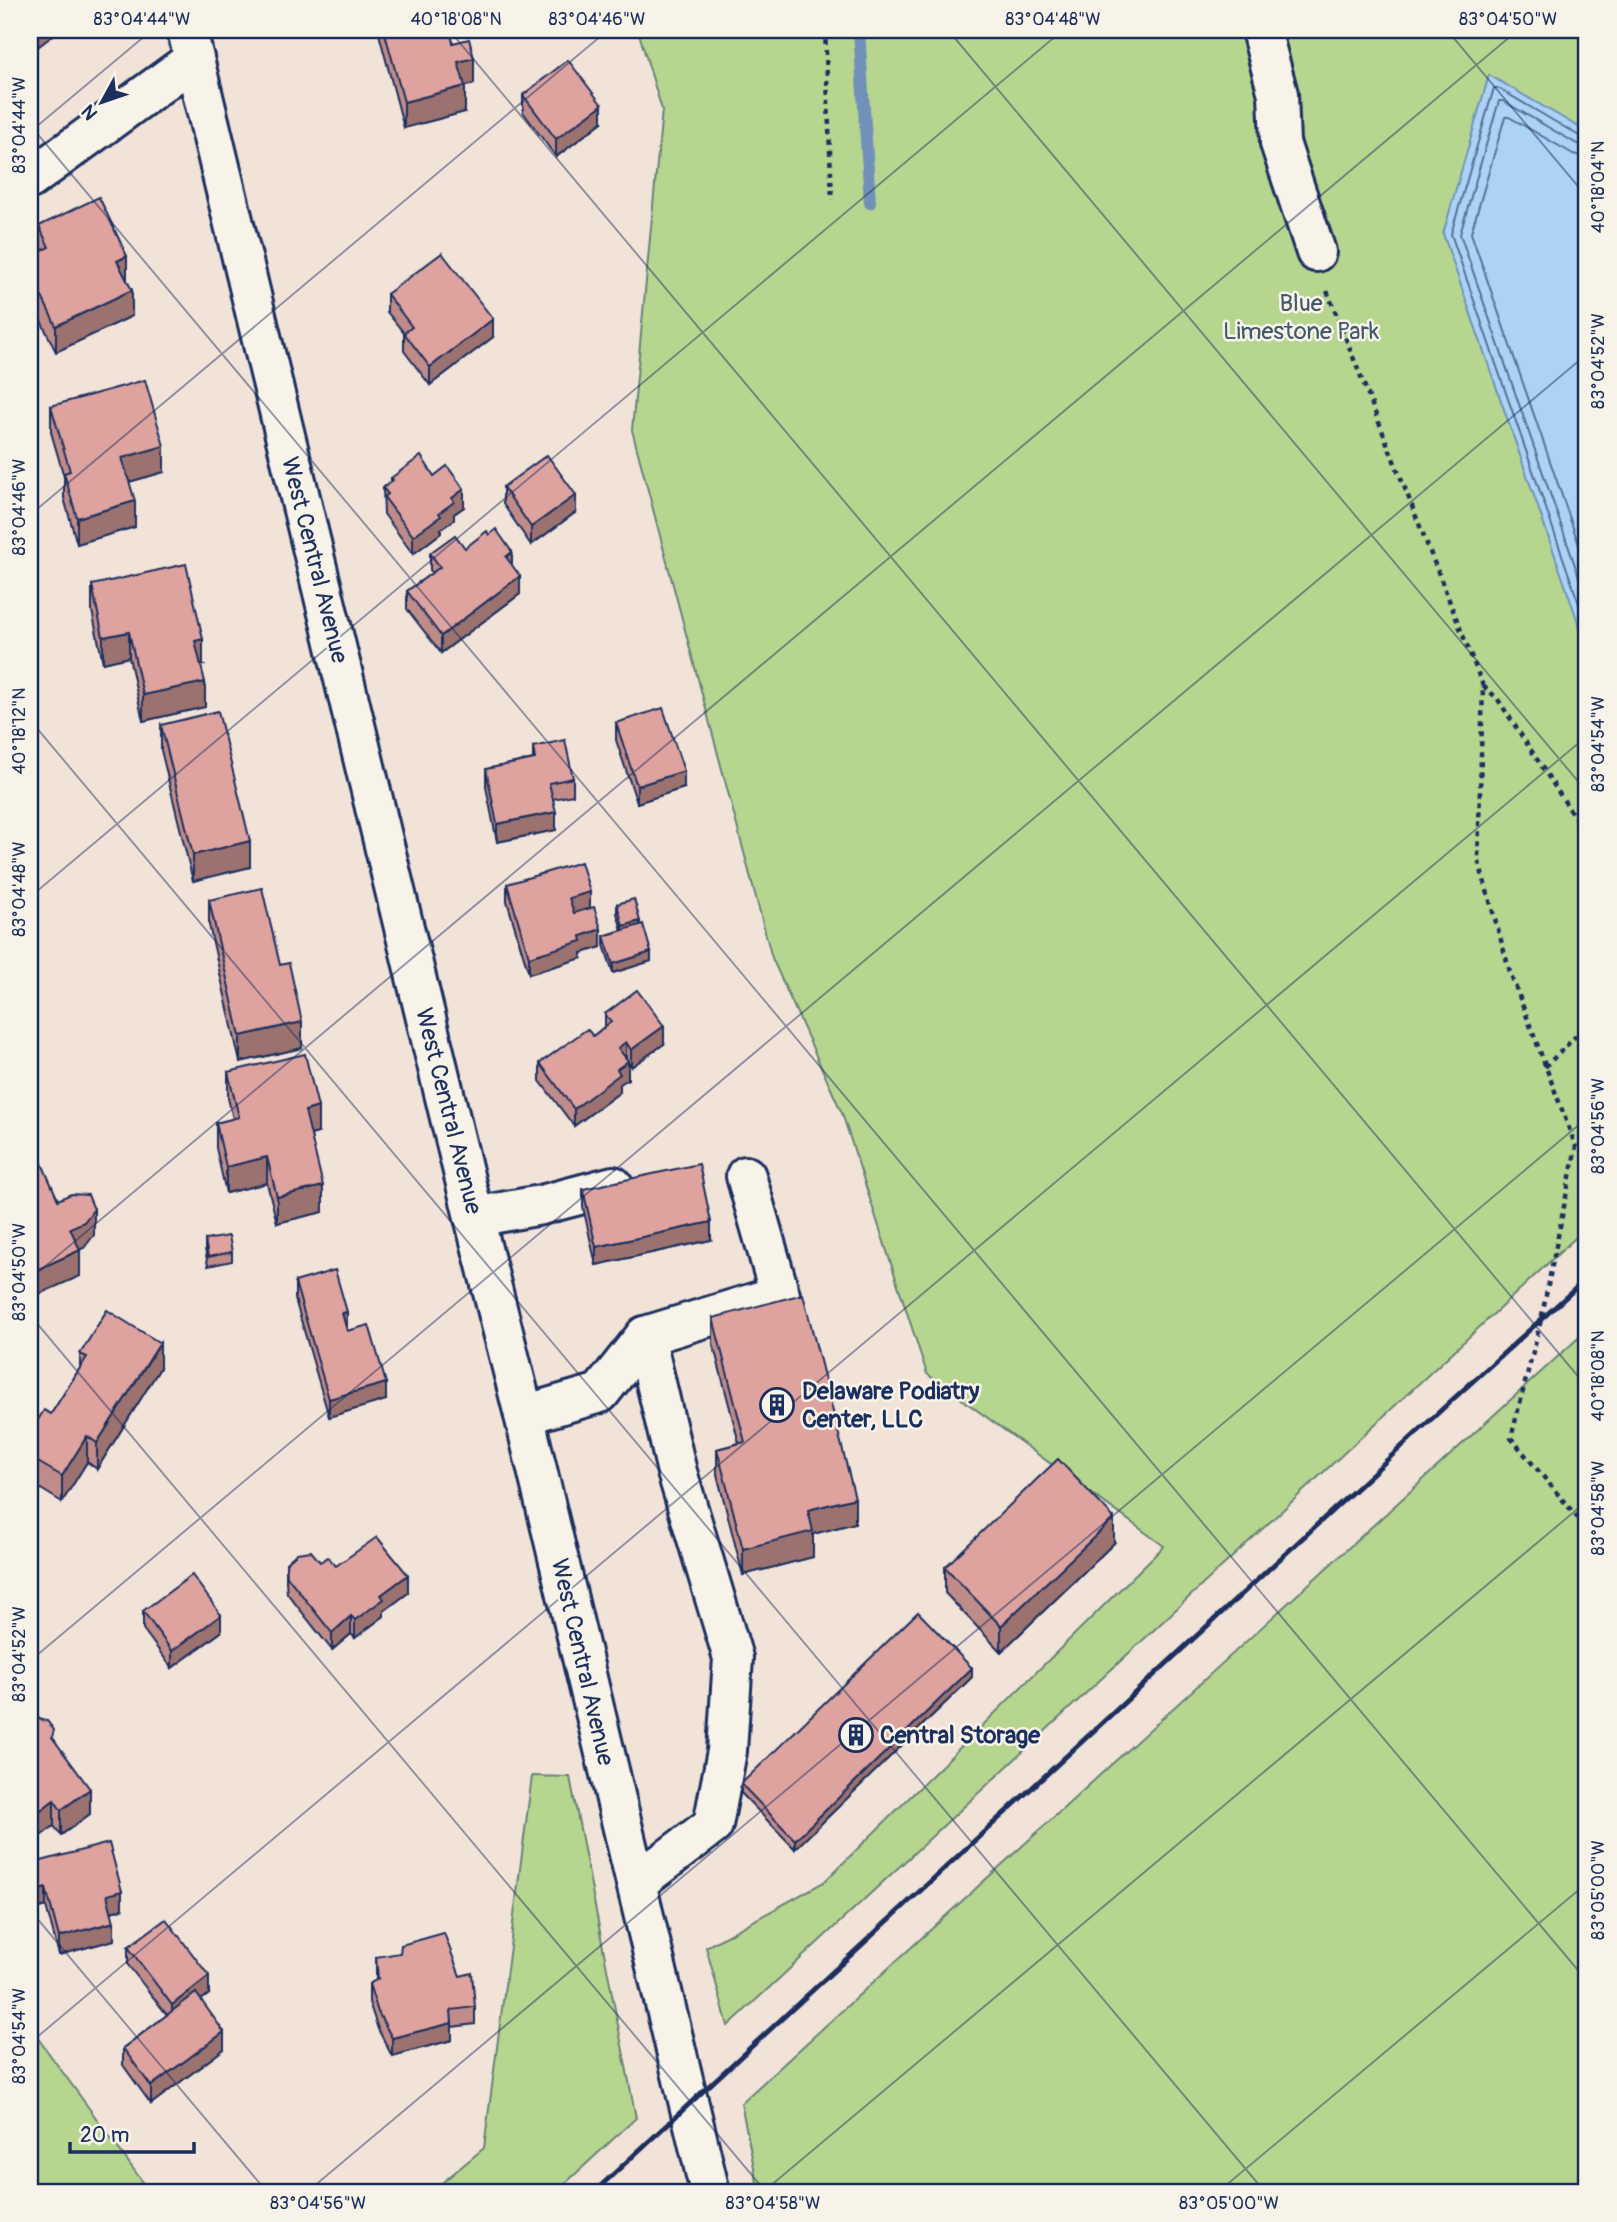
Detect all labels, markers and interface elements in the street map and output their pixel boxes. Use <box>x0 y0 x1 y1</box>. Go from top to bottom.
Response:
text: 83°04'44"W <box>94 8 190 31</box>
text: 40°18'08"N <box>410 8 502 31</box>
text: 83°04'46"W <box>549 8 645 31</box>
text: 83°04'48"W <box>1005 8 1101 31</box>
text: 83°04'50"W <box>1459 8 1557 31</box>
north arrow <box>66 66 136 136</box>
text: 83°04'44"W <box>8 77 31 173</box>
text: N <box>76 100 103 125</box>
text: 40°18'04"N <box>1587 141 1610 233</box>
park label: Blue Limestone Park <box>1223 289 1379 346</box>
text: 83°04'52"W <box>1587 313 1610 409</box>
street label: West Central Avenue <box>275 454 354 666</box>
text: 83°04'46"W <box>8 459 31 555</box>
text: 40°18'12"N <box>8 688 31 774</box>
text: 83°04'54"W <box>1587 696 1610 792</box>
text: 83°04'48"W <box>8 841 31 937</box>
street label: West Central Avenue <box>409 1005 488 1217</box>
text: 83°04'56"W <box>1587 1078 1610 1174</box>
text: 83°04'50"W <box>8 1223 31 1321</box>
text: 40°18'08"N <box>1587 1330 1610 1422</box>
place label: Delaware Podiatry Center, LLC <box>802 1377 980 1434</box>
building icon: Delaware Podiatry Center, LLC <box>758 1386 796 1424</box>
text: 83°04'58"W <box>1587 1461 1610 1555</box>
street label: West Central Avenue <box>545 1556 620 1769</box>
text: 83°04'52"W <box>8 1606 31 1702</box>
building icon: Central Storage <box>837 1716 875 1754</box>
place label: Central Storage <box>880 1721 1041 1750</box>
text: 83°05'00"W <box>1587 1840 1610 1940</box>
text: 83°04'54"W <box>8 1988 31 2084</box>
scale bar <box>70 2110 194 2154</box>
text: 20 m <box>80 2122 129 2149</box>
text: 83°04'56"W <box>270 2192 366 2215</box>
text: 83°04'58"W <box>726 2192 820 2215</box>
text: 83°05'00"W <box>1179 2192 1279 2215</box>

